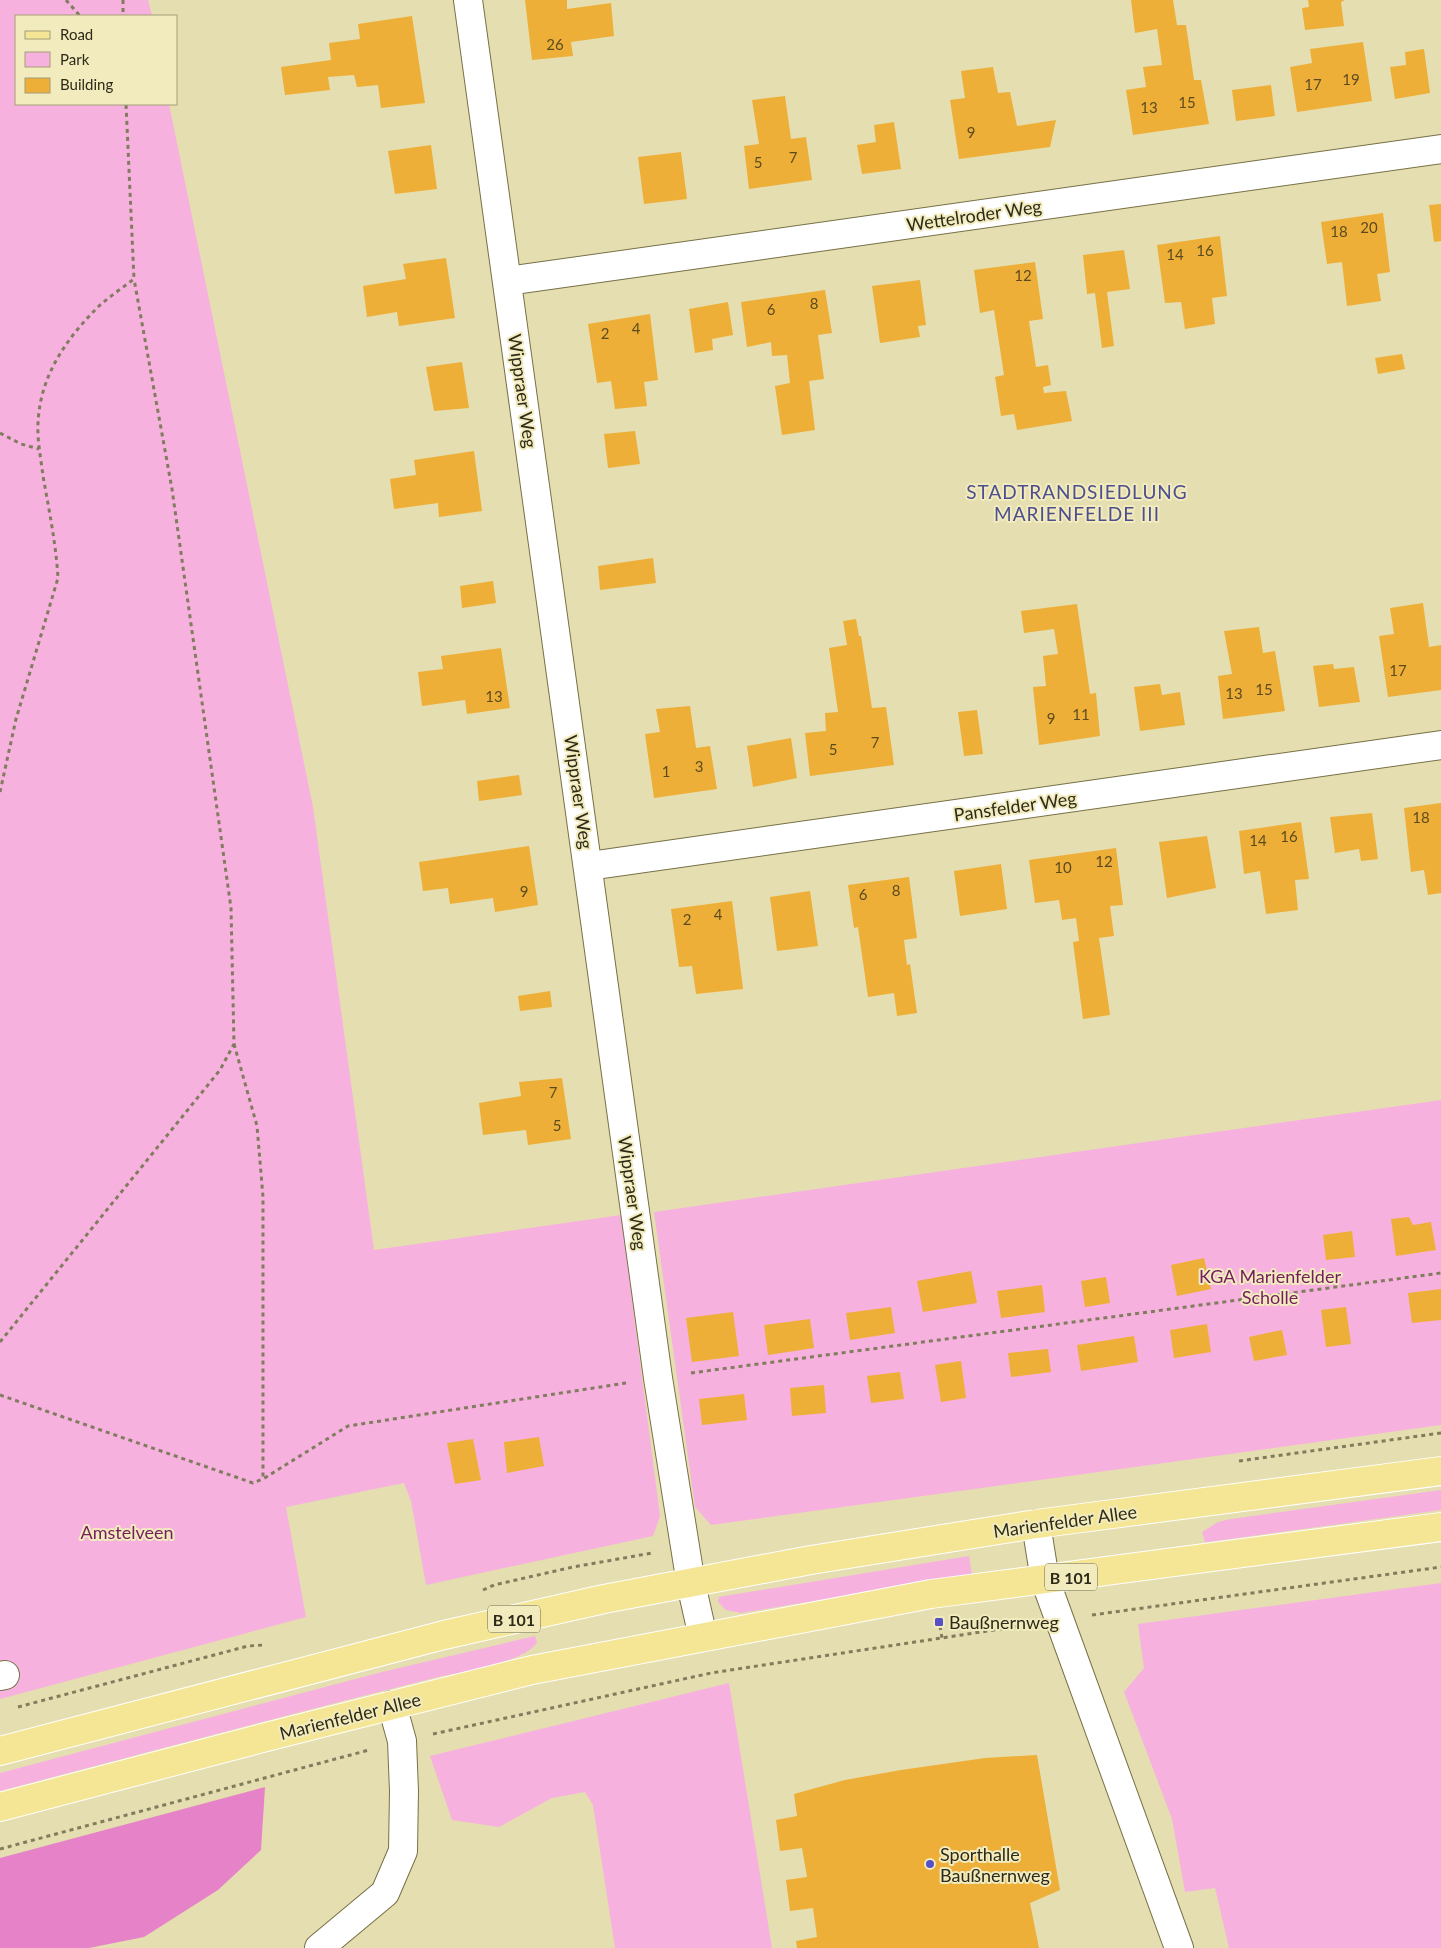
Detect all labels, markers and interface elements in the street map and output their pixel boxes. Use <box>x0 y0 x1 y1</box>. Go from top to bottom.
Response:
legend <box>15 15 178 105</box>
text: Road <box>60 25 93 43</box>
house number: 26 <box>546 35 564 53</box>
text: Park <box>60 50 90 68</box>
house number: 19 <box>1342 70 1360 88</box>
text: Building <box>60 75 113 93</box>
house number: 17 <box>1304 75 1322 93</box>
house number: 15 <box>1178 93 1196 111</box>
house number: 13 <box>1140 98 1158 116</box>
house number: 9 <box>967 123 975 141</box>
house number: 7 <box>789 148 798 166</box>
house number: 5 <box>754 153 762 171</box>
street label: Wettelroder Weg <box>905 195 1043 235</box>
house number: 20 <box>1360 218 1378 236</box>
house number: 18 <box>1330 222 1348 240</box>
house number: 16 <box>1196 241 1214 259</box>
house number: 14 <box>1166 245 1184 263</box>
house number: 12 <box>1014 266 1032 284</box>
house number: 8 <box>810 294 818 312</box>
house number: 6 <box>767 300 776 318</box>
house number: 4 <box>632 319 641 337</box>
house number: 2 <box>601 324 609 342</box>
street label: Wippraer Weg <box>504 333 542 449</box>
district label: STADTRANDSIEDLUNG MARIENFELDE III <box>966 480 1188 525</box>
house number: 17 <box>1389 661 1407 679</box>
house number: 15 <box>1255 680 1273 698</box>
house number: 13 <box>1225 684 1243 702</box>
house number: 13 <box>485 687 503 705</box>
house number: 11 <box>1072 705 1090 723</box>
house number: 9 <box>1047 709 1055 727</box>
house number: 7 <box>871 733 880 751</box>
street label: Wippraer Weg <box>560 734 598 850</box>
house number: 5 <box>829 740 837 758</box>
house number: 3 <box>695 757 703 775</box>
house number: 1 <box>662 762 670 780</box>
street label: Pansfelder Weg <box>952 787 1078 825</box>
house number: 18 <box>1412 808 1430 826</box>
house number: 16 <box>1280 827 1298 845</box>
house number: 14 <box>1249 831 1267 849</box>
house number: 12 <box>1095 852 1113 870</box>
house number: 10 <box>1054 858 1072 876</box>
house number: 8 <box>892 881 900 899</box>
house number: 9 <box>520 882 528 900</box>
house number: 6 <box>859 885 868 903</box>
house number: 4 <box>714 905 723 923</box>
house number: 2 <box>683 910 691 928</box>
house number: 7 <box>549 1083 558 1101</box>
house number: 5 <box>553 1116 561 1134</box>
street label: Wippraer Weg <box>614 1135 652 1251</box>
park label: KGA Marienfelder Scholle <box>1199 1265 1341 1308</box>
street label: Marienfelder Allee <box>992 1500 1138 1542</box>
park label: Amstelveen <box>81 1521 174 1543</box>
road number: B 101 <box>1045 1564 1097 1590</box>
road number: B 101 <box>488 1606 540 1632</box>
place label: Baußnernweg <box>949 1611 1059 1633</box>
marker: Baußnernweg <box>933 1616 945 1628</box>
street label: Marienfelder Allee <box>277 1688 423 1744</box>
place label: Sporthalle Baußnernweg <box>940 1843 1050 1886</box>
marker: Sporthalle Baußnernweg <box>924 1858 936 1870</box>

